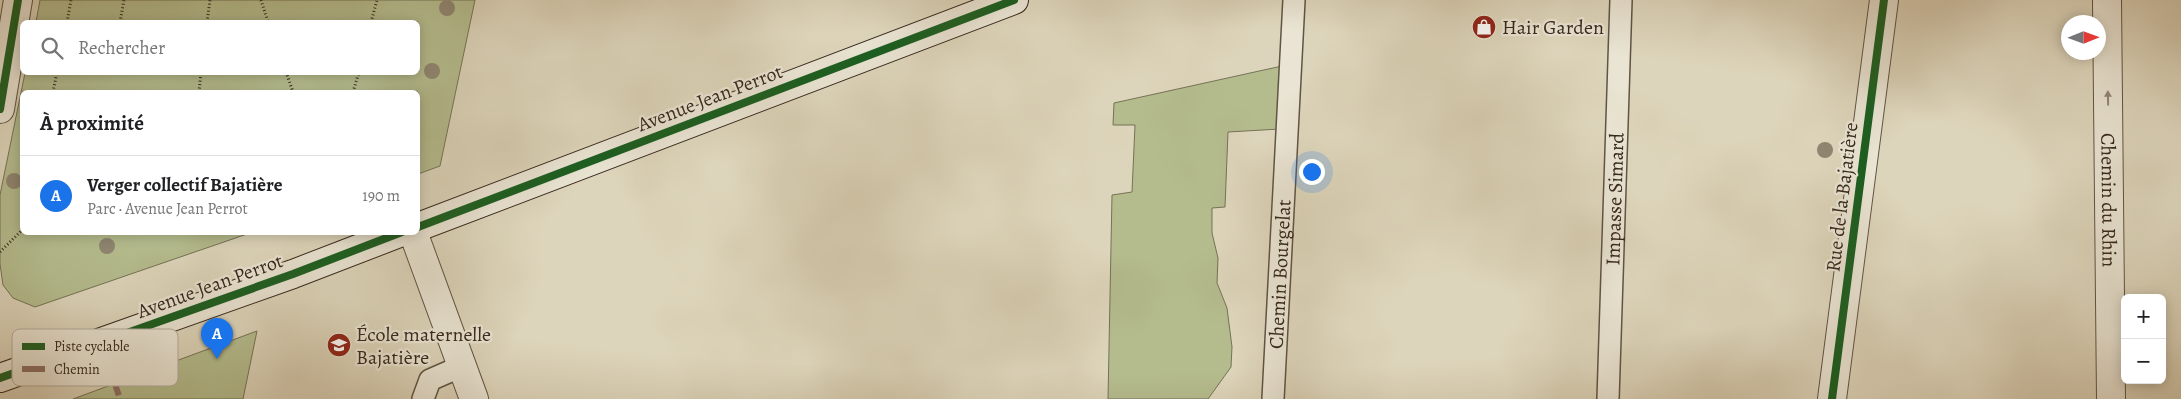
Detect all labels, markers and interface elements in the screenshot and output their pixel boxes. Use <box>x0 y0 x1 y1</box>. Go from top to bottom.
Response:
shop icon: Hair Garden <box>1471 14 1497 40</box>
place label: Hair Garden <box>1502 14 1604 41</box>
north arrow <box>2061 15 2106 60</box>
search box <box>20 20 420 75</box>
icon: search <box>38 34 66 62</box>
text: Rechercher <box>78 35 165 61</box>
street label: Avenue Jean Perrot <box>633 58 787 138</box>
one-way arrow <box>2104 90 2112 106</box>
text: À proximité <box>40 109 144 137</box>
street label: Rue de la Bajatière <box>1819 121 1865 273</box>
street label: Impasse Simard <box>1599 132 1630 266</box>
street label: Chemin du Rhin <box>2095 133 2123 267</box>
your location <box>1299 159 1325 185</box>
text: Verger collectif Bajatière <box>87 172 282 198</box>
text: A <box>51 185 61 207</box>
text: 190 m <box>362 185 400 207</box>
text: Parc · Avenue Jean Perrot <box>87 198 248 220</box>
street label: Chemin Bourgelat <box>1262 198 1297 350</box>
street label: Avenue Jean Perrot <box>132 247 287 325</box>
map controls <box>2121 294 2166 384</box>
button: + <box>2121 294 2166 339</box>
pin: A <box>201 318 233 359</box>
place label: École maternelle Bajatière <box>356 321 491 371</box>
legend <box>12 329 178 386</box>
school or university icon: École maternelle Bajatière <box>326 332 352 358</box>
text: Piste cyclable <box>54 337 129 356</box>
button: − <box>2121 339 2166 384</box>
text: Chemin <box>54 360 100 379</box>

